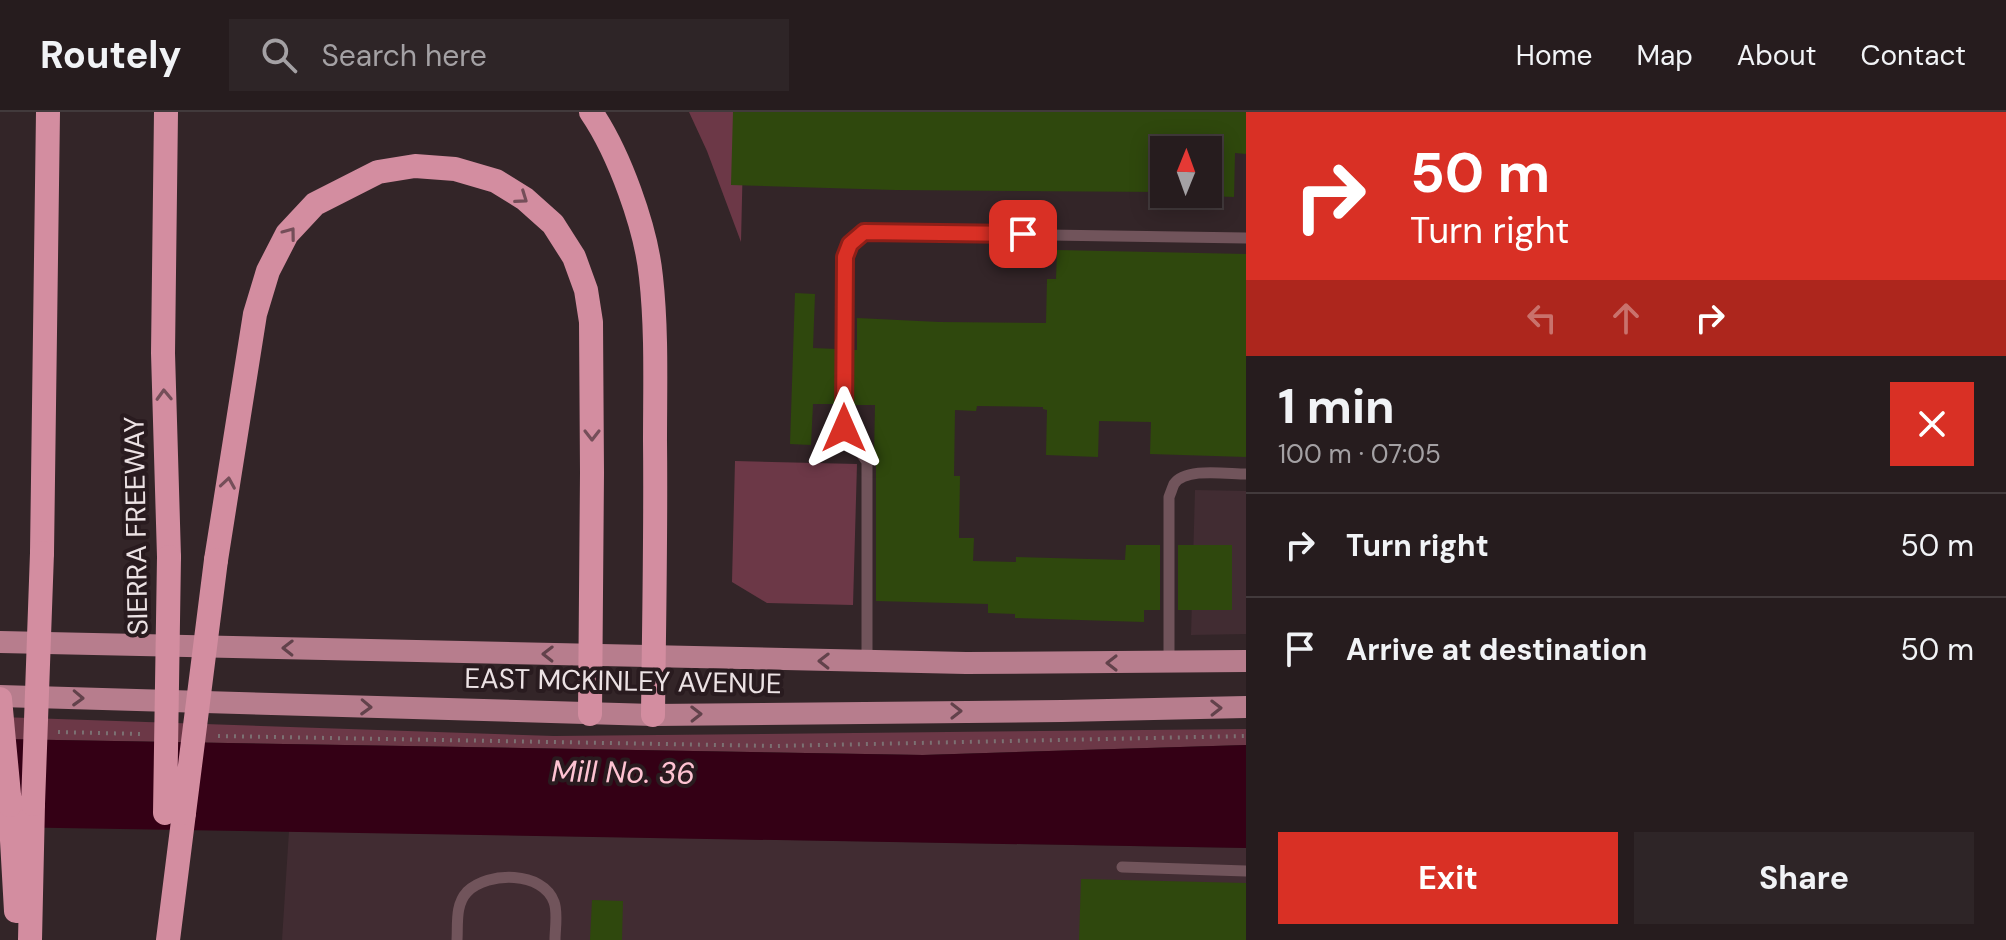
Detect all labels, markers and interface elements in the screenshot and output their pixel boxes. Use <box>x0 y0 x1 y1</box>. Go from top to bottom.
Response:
search box <box>229 19 789 91</box>
text: Routely <box>40 30 181 80</box>
icon: search <box>257 33 301 77</box>
text: Search here <box>321 36 487 75</box>
text: Home <box>1516 37 1592 74</box>
text: Map <box>1636 37 1693 74</box>
text: About <box>1737 37 1816 74</box>
text: Contact <box>1860 37 1966 74</box>
north arrow <box>1150 136 1222 208</box>
map controls <box>1150 136 1222 208</box>
text: 50 m <box>1410 136 1550 209</box>
icon: right <box>1278 144 1382 248</box>
one-way arrow <box>513 188 527 203</box>
pin <box>989 200 1057 268</box>
text: Turn right <box>1410 207 1569 254</box>
icon: arrive <box>1001 212 1045 256</box>
one-way arrow <box>281 227 295 242</box>
icon: left <box>1520 296 1564 340</box>
icon: ahead <box>1604 296 1648 340</box>
icon: right <box>1688 296 1732 340</box>
text: 1 min <box>1278 375 1395 438</box>
button: close <box>1890 382 1974 466</box>
position arrow <box>802 386 886 470</box>
one-way arrow <box>155 388 172 401</box>
street label: SIERRA FREEWAY <box>116 416 156 636</box>
one-way arrow <box>583 429 601 442</box>
text: 100 m · 07:05 <box>1278 437 1441 471</box>
one-way arrow <box>219 476 236 489</box>
icon: right <box>1278 523 1322 567</box>
text: Turn right <box>1346 526 1489 565</box>
text: 50 m <box>1900 526 1974 565</box>
icon: arrive <box>1278 627 1322 671</box>
text: Arrive at destination <box>1346 630 1647 669</box>
text: 50 m <box>1900 630 1974 669</box>
one-way arrow <box>281 640 294 657</box>
one-way arrow <box>541 645 554 663</box>
one-way arrow <box>817 652 830 669</box>
one-way arrow <box>1105 654 1118 672</box>
street label: EAST MCKINLEY AVENUE <box>464 660 782 702</box>
one-way arrow <box>72 689 85 707</box>
one-way arrow <box>360 698 373 715</box>
one-way arrow <box>1210 699 1223 717</box>
one-way arrow <box>950 702 963 720</box>
one-way arrow <box>690 705 703 723</box>
water label: Mill No. 36 <box>551 751 695 793</box>
button: Exit <box>1278 832 1618 924</box>
button: Share <box>1634 832 1974 924</box>

